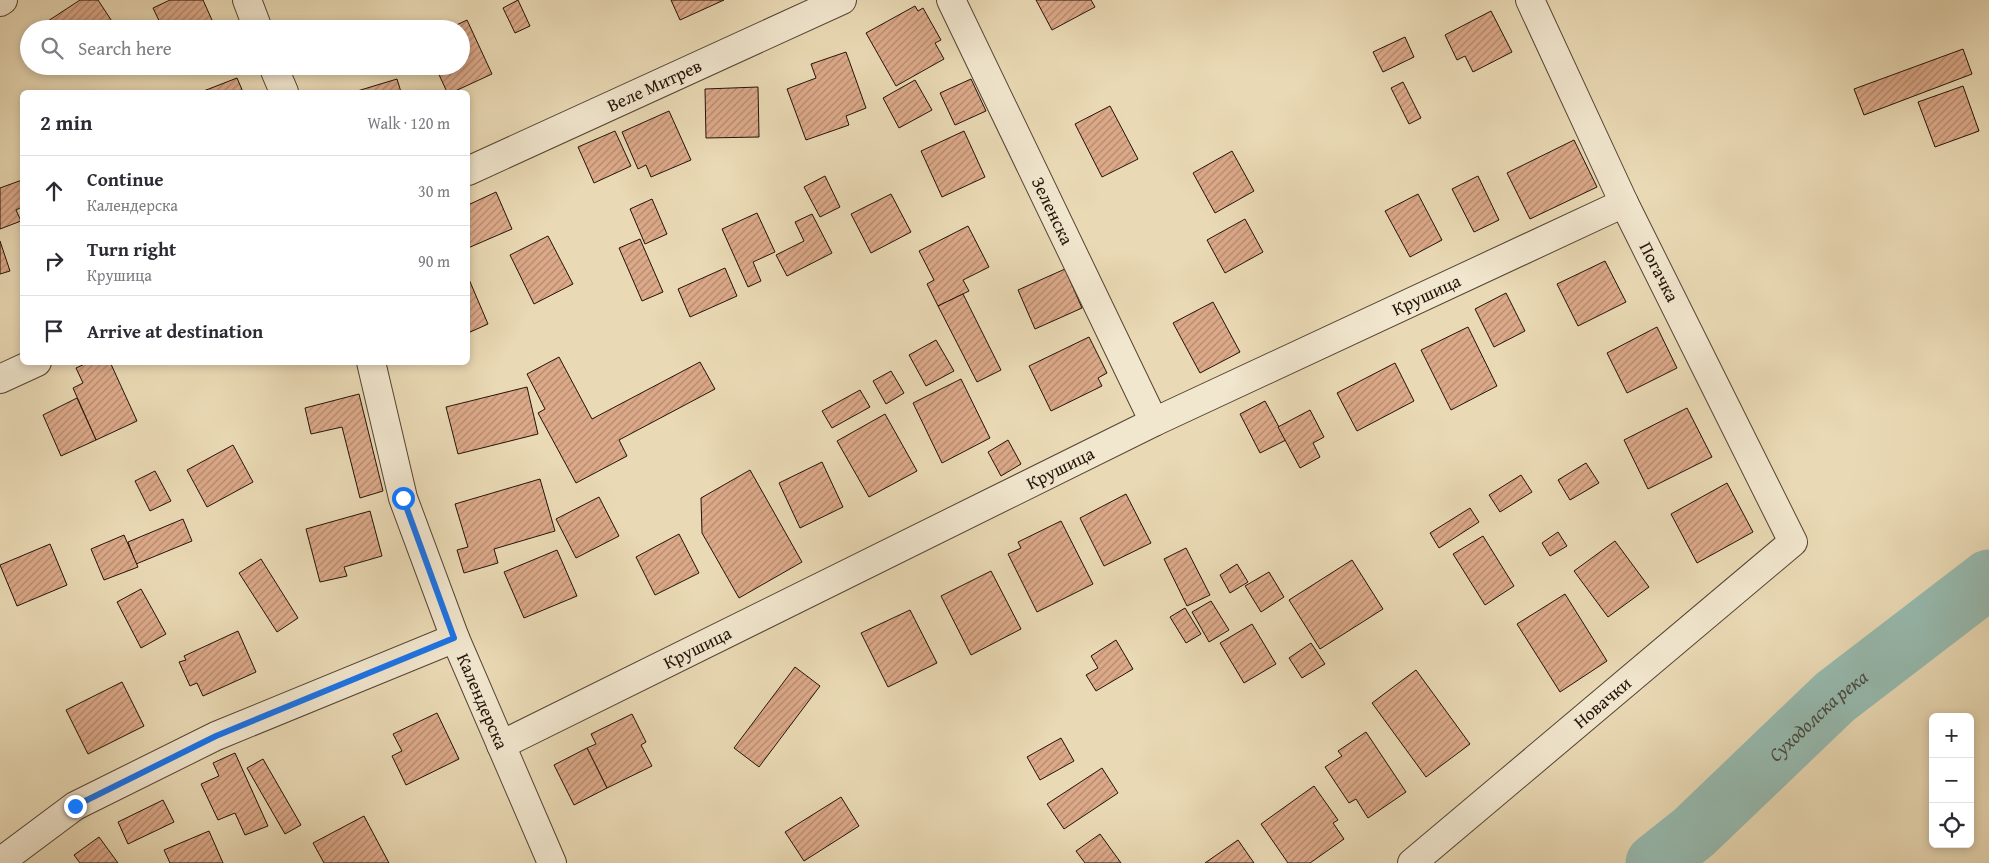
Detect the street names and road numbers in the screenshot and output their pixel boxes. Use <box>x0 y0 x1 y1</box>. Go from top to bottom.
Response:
street label: Веле Митрев <box>602 52 706 119</box>
street label: Зеленска <box>1025 172 1081 250</box>
street label: Погачка <box>1633 237 1686 307</box>
street label: Крушица <box>1387 267 1465 322</box>
street label: Крушица <box>1021 439 1099 496</box>
street label: Крушица <box>658 619 736 676</box>
street label: Календерска <box>450 649 516 754</box>
street label: Новачки <box>1567 670 1637 735</box>

